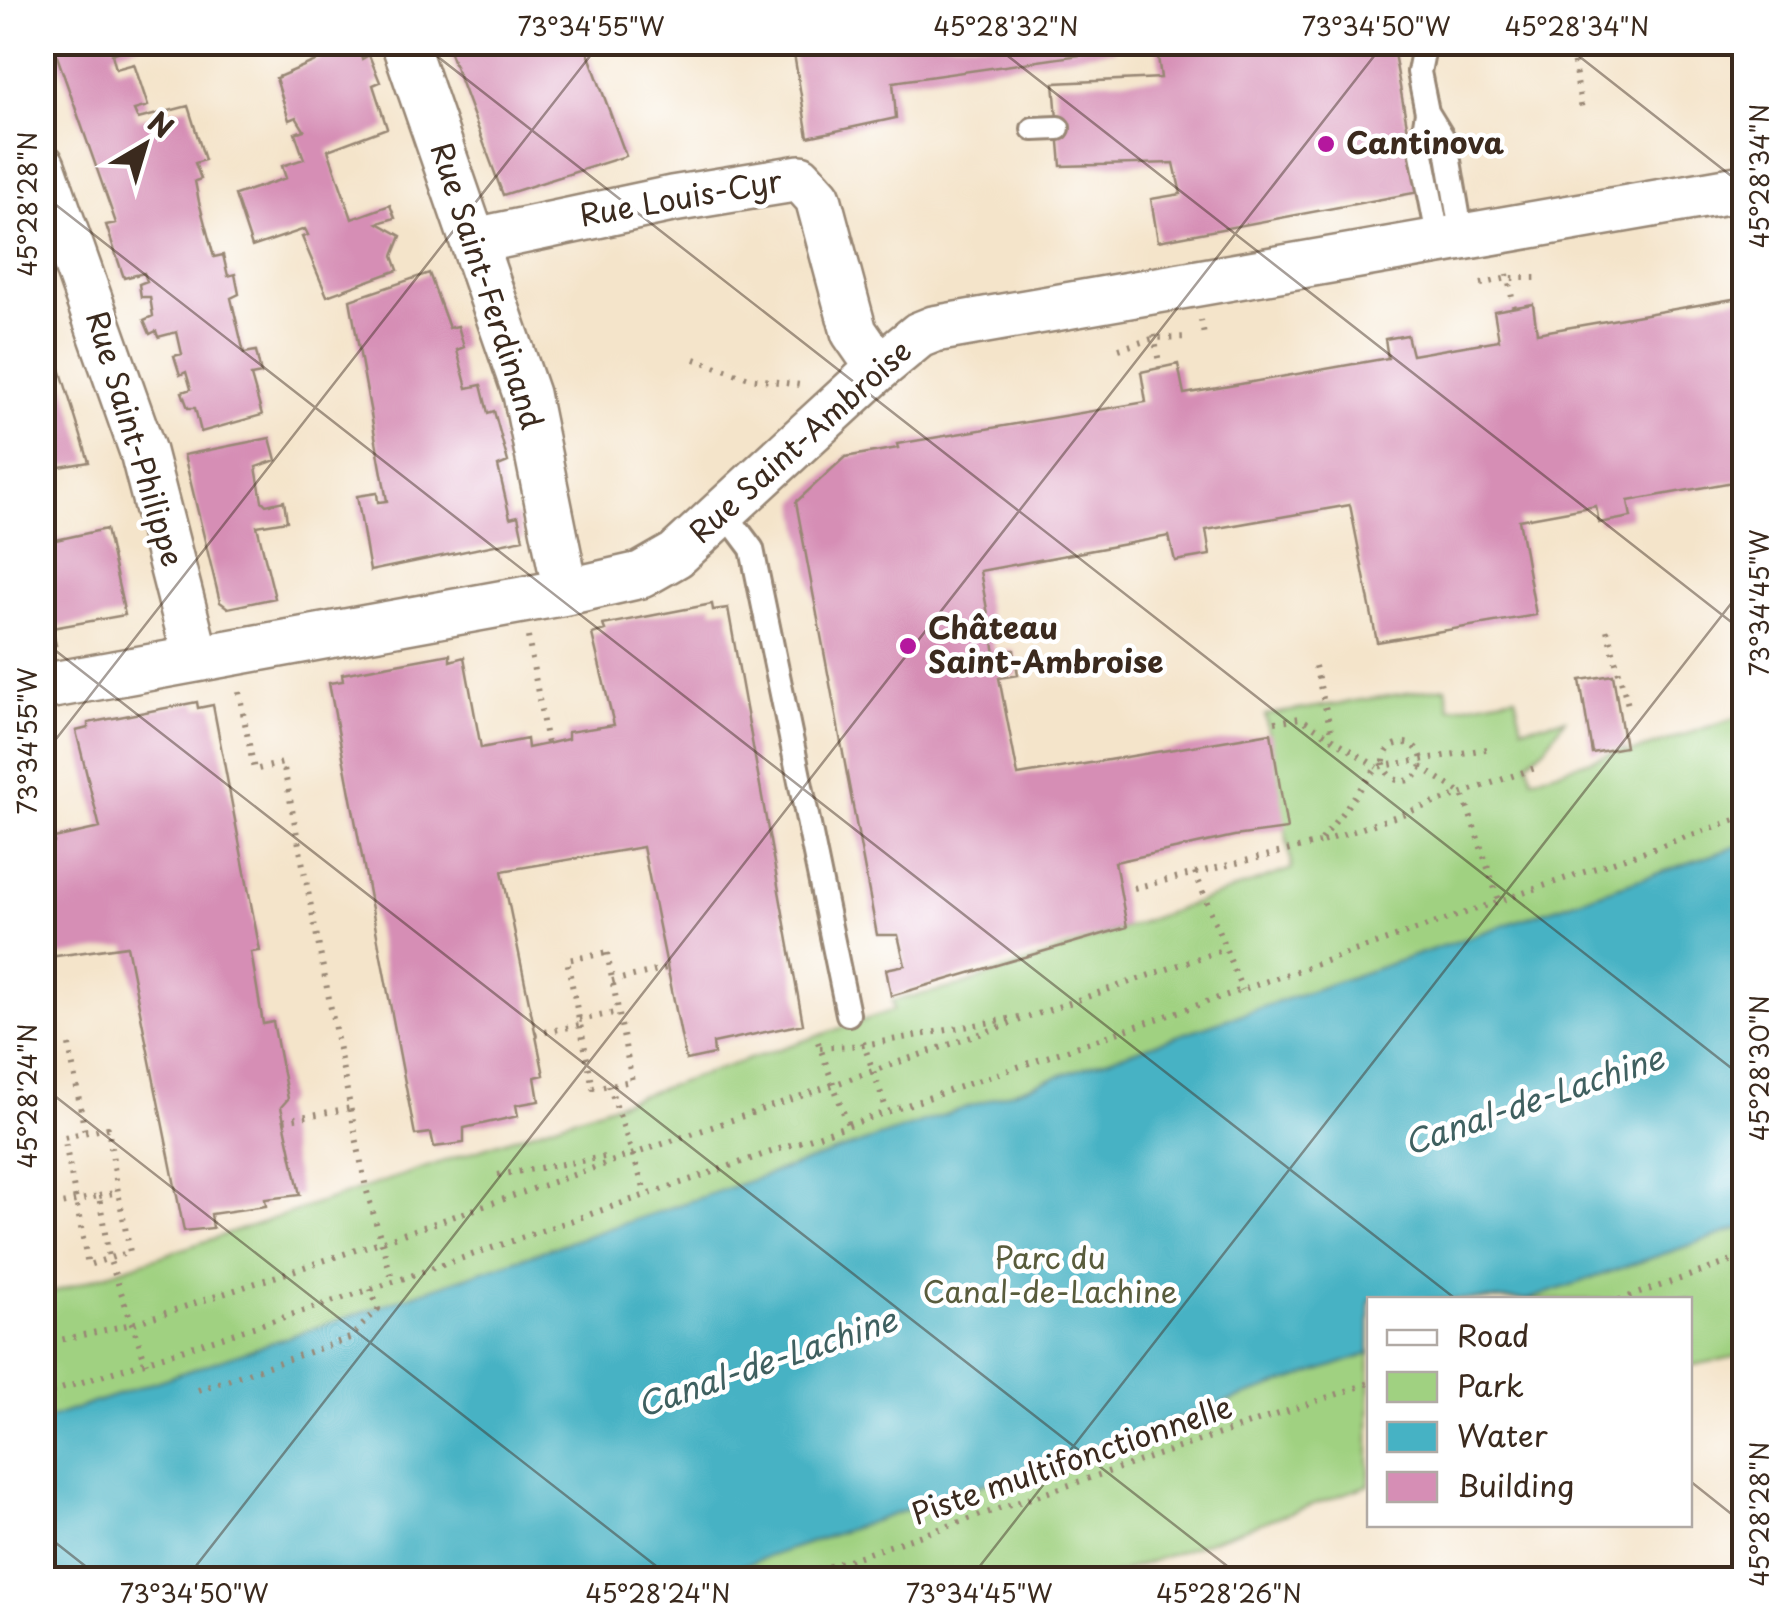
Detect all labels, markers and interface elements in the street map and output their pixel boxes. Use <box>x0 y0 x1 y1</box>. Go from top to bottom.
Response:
text: 73°34'55"W <box>518 7 665 45</box>
text: 45°28'32"N <box>934 7 1078 45</box>
text: 73°34'50"W <box>1302 7 1451 45</box>
text: 45°28'34"N <box>1505 7 1649 45</box>
north arrow <box>95 95 195 195</box>
text: N <box>139 100 183 148</box>
text: 45°28'34"N <box>1740 104 1778 248</box>
place label: Cantinova <box>1346 119 1505 164</box>
text: 45°28'28"N <box>8 131 46 277</box>
marker: Cantinova <box>1315 133 1337 155</box>
street label: Rue Saint-Ferdinand <box>421 136 556 434</box>
street label: Rue Louis-Cyr <box>576 157 785 236</box>
street label: Rue Saint-Philippe <box>76 305 197 572</box>
street label: Rue Saint-Ambroise <box>678 328 920 552</box>
text: 73°34'45"W <box>1740 529 1778 676</box>
place label: Château Saint-Ambroise <box>928 604 1164 683</box>
marker: Château Saint-Ambroise <box>897 635 919 657</box>
text: 73°34'55"W <box>8 667 46 814</box>
text: 45°28'30"N <box>1740 995 1778 1141</box>
text: 45°28'24"N <box>8 1024 46 1168</box>
water label: Canal-de-Lachine <box>1397 1032 1671 1166</box>
park label: Parc du Canal-de-Lachine <box>922 1234 1178 1313</box>
water label: Canal-de-Lachine <box>630 1294 904 1428</box>
legend <box>1367 1297 1692 1527</box>
text: Road <box>1457 1312 1530 1357</box>
text: Park <box>1457 1362 1524 1407</box>
street label: Piste multifonctionnelle <box>905 1383 1238 1535</box>
text: Water <box>1457 1412 1548 1457</box>
text: 45°28'28"N <box>1740 1441 1778 1587</box>
text: Building <box>1457 1462 1574 1507</box>
text: 73°34'50"W <box>120 1574 269 1612</box>
text: 45°28'24"N <box>586 1574 730 1612</box>
text: 73°34'45"W <box>906 1574 1053 1612</box>
text: 45°28'26"N <box>1156 1574 1302 1612</box>

